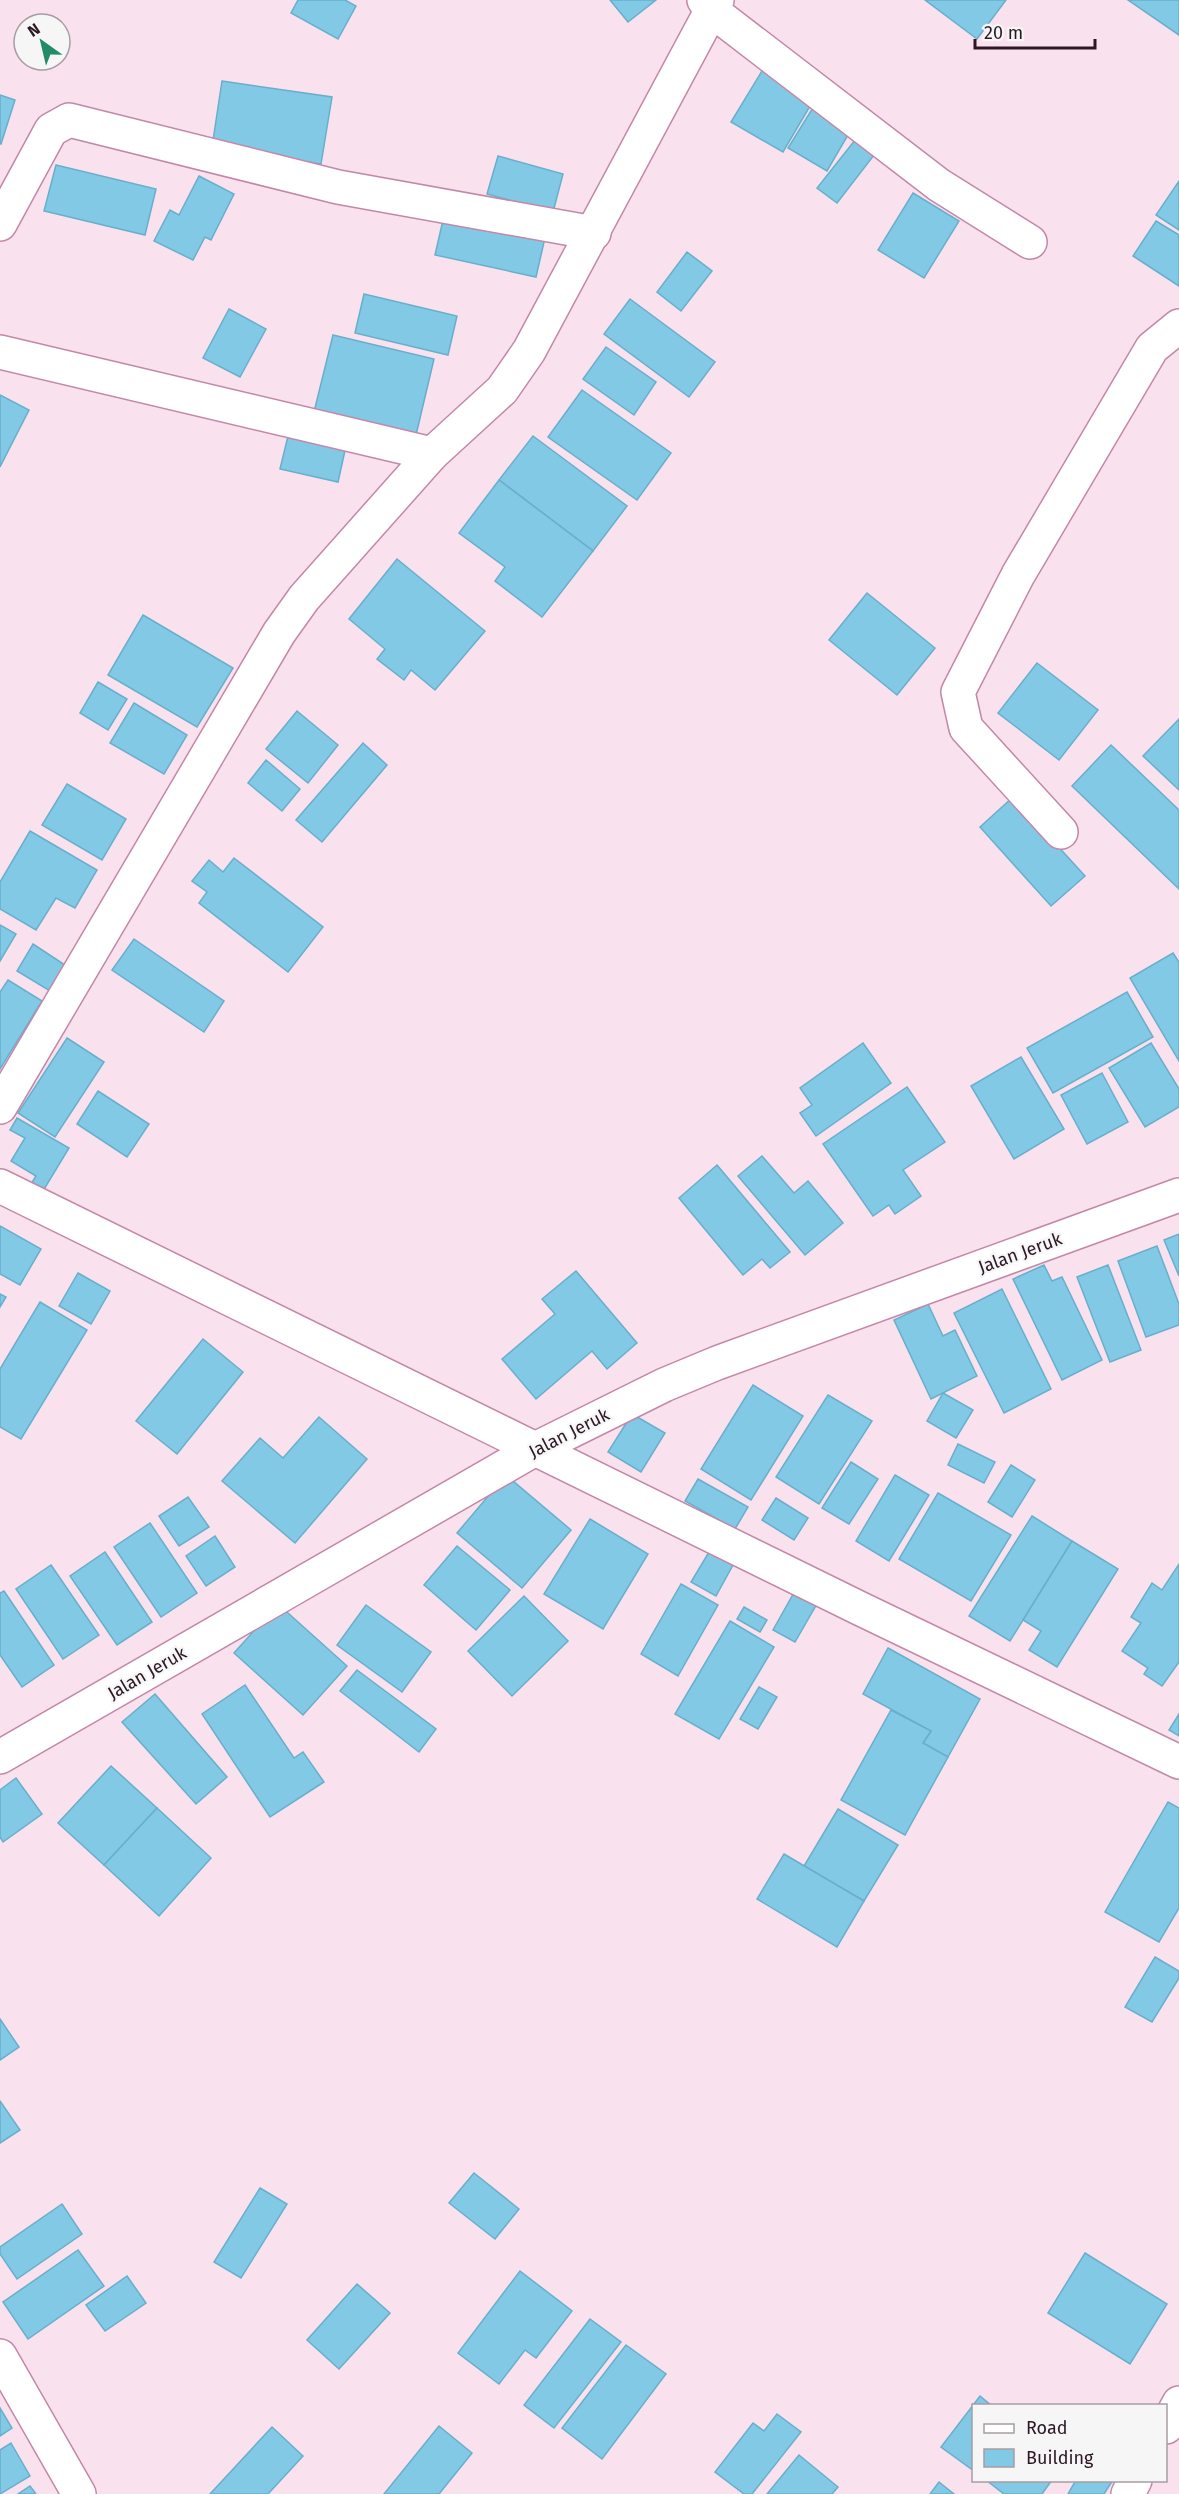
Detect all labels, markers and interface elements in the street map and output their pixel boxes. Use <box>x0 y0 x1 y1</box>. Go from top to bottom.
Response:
north arrow <box>12 12 72 72</box>
scale bar <box>975 12 1095 50</box>
text: N <box>24 19 44 41</box>
text: 20 m <box>984 22 1023 44</box>
street label: Jalan Jeruk <box>975 1227 1066 1278</box>
street label: Jalan Jeruk <box>525 1403 614 1463</box>
street label: Jalan Jeruk <box>104 1641 191 1704</box>
legend <box>972 2404 1167 2482</box>
text: Road <box>1026 2417 1068 2439</box>
text: Building <box>1026 2447 1094 2469</box>

